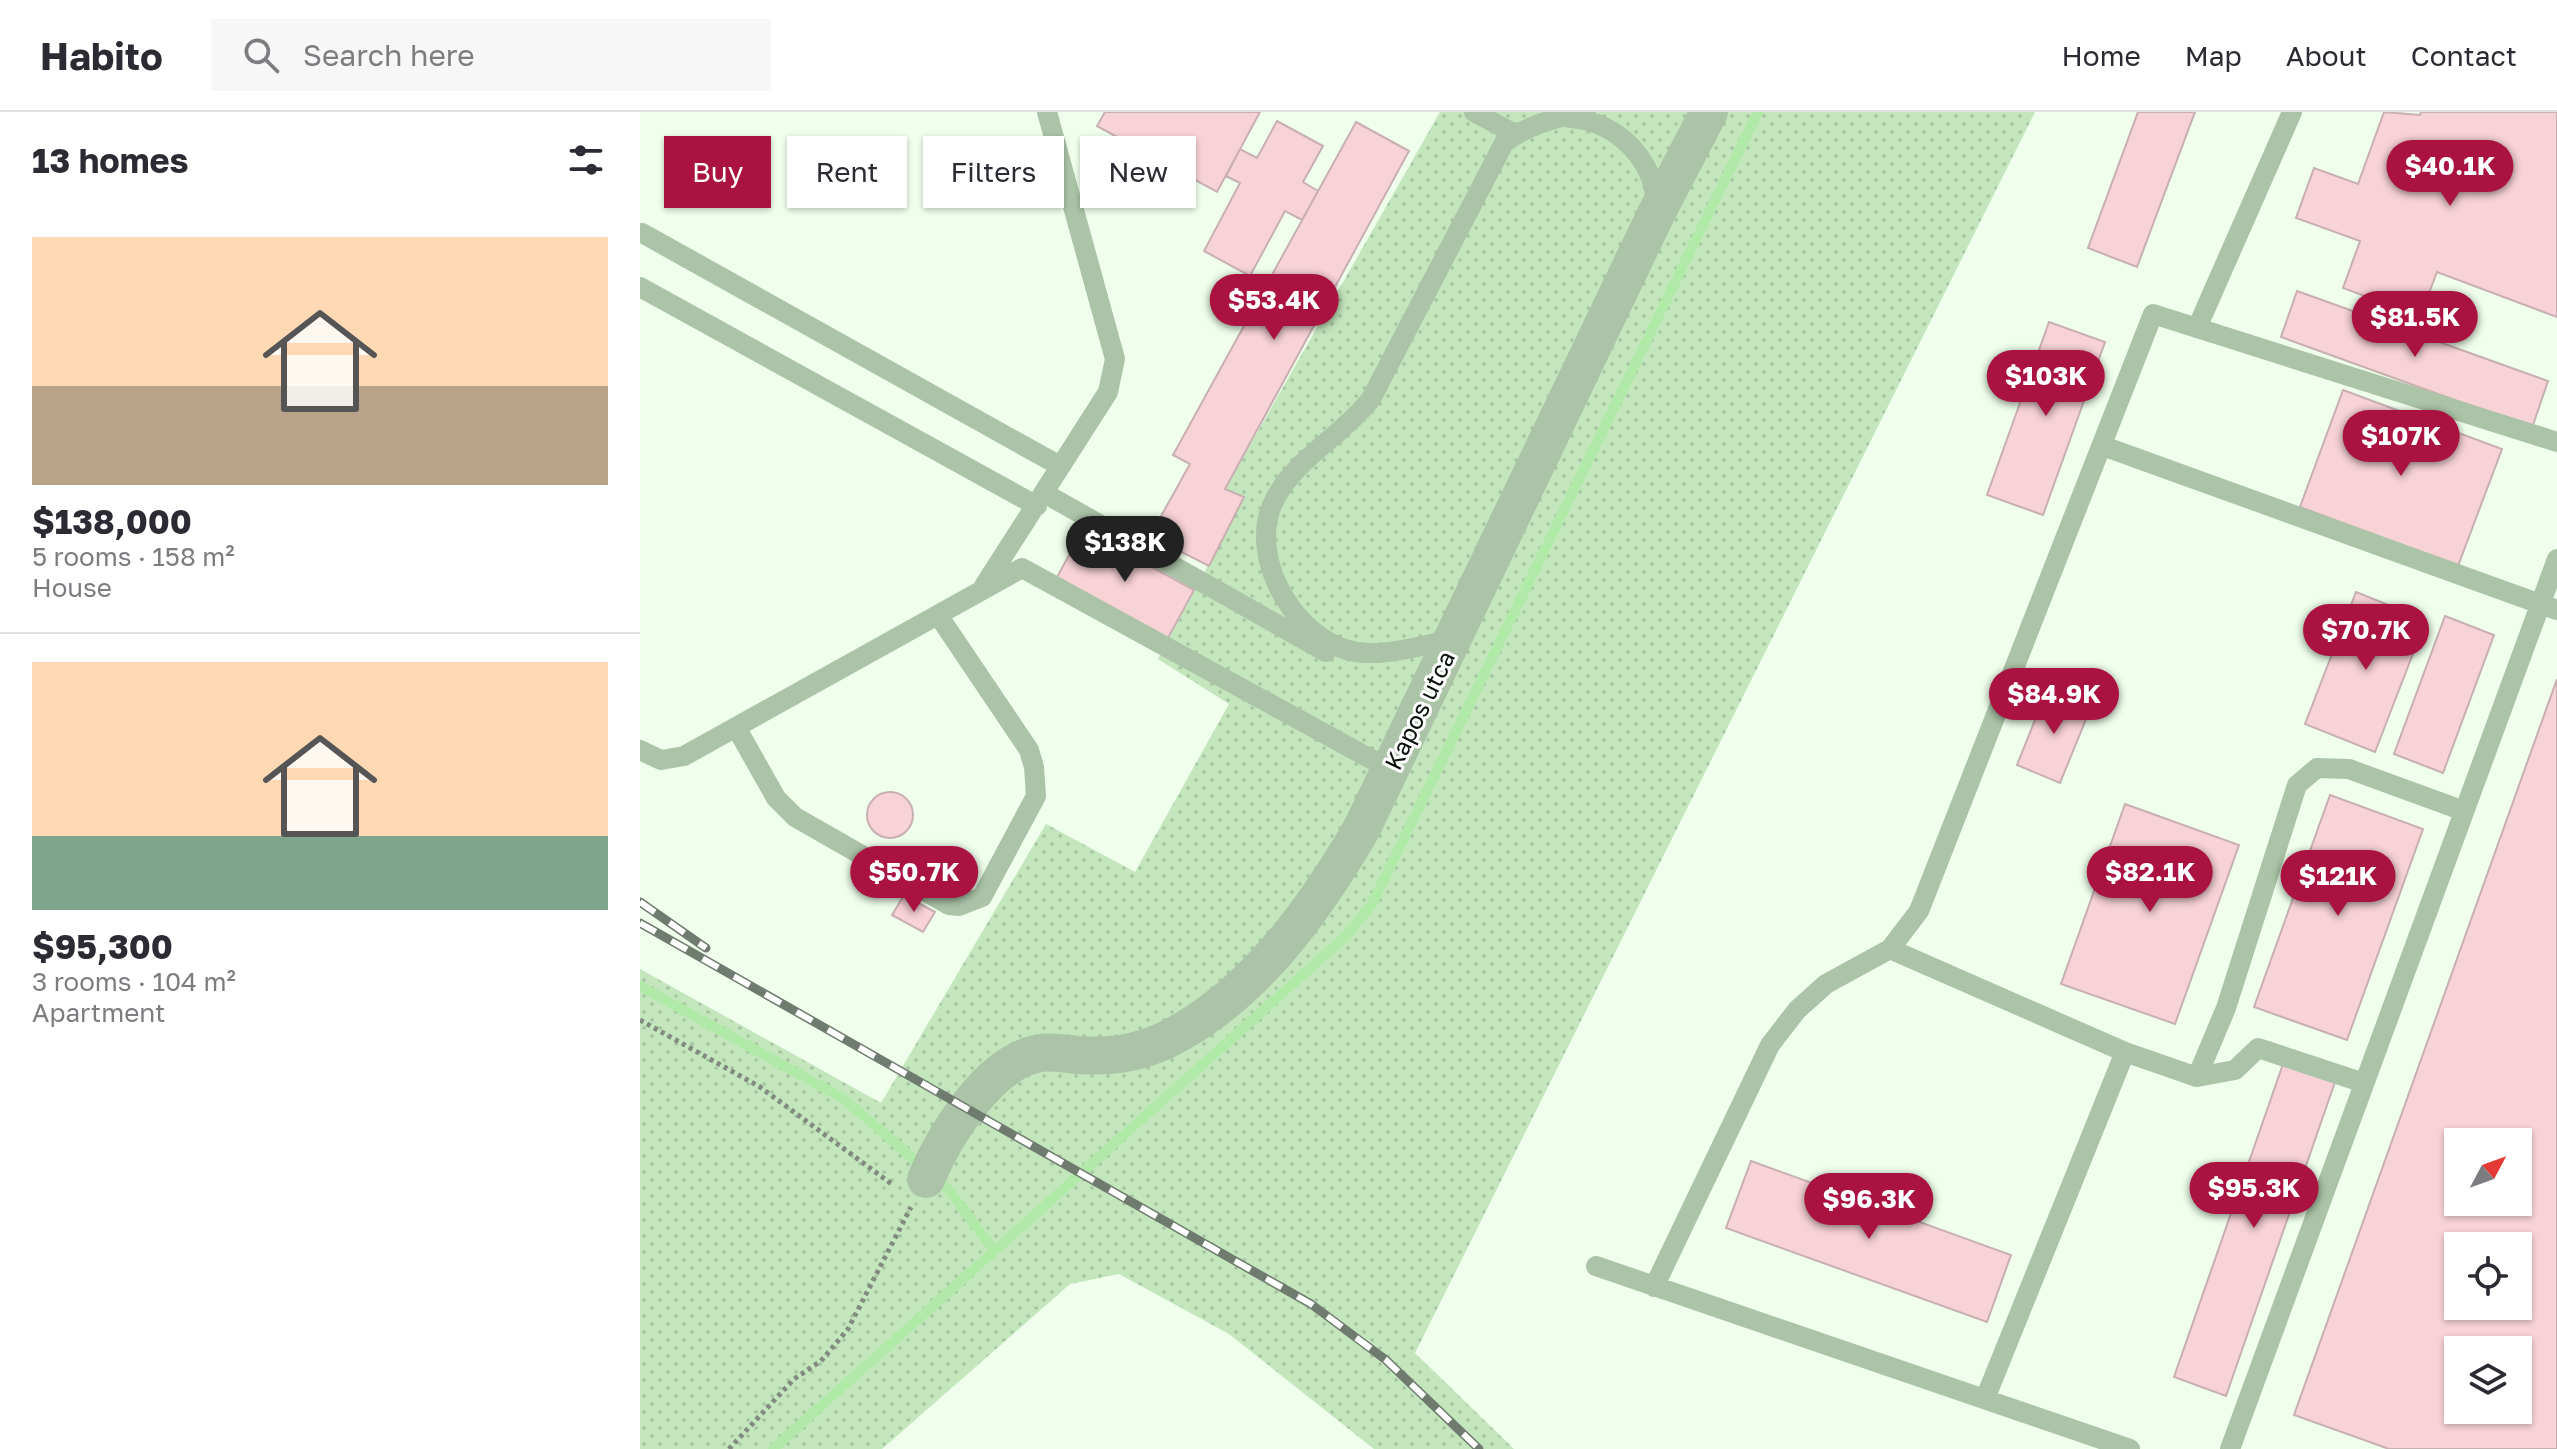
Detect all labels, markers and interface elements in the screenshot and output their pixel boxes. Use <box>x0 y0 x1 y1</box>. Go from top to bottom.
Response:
search box <box>211 19 771 91</box>
text: Habito <box>40 33 163 78</box>
icon: search <box>239 33 283 77</box>
text: Search here <box>303 37 475 73</box>
text: Home <box>2062 39 2141 72</box>
text: Map <box>2185 39 2242 72</box>
text: About <box>2286 39 2367 72</box>
text: Contact <box>2411 39 2517 72</box>
chip: Buy <box>664 136 771 208</box>
chip: Rent <box>787 136 907 208</box>
chip: Filters <box>923 136 1064 208</box>
chip: New <box>1080 136 1196 208</box>
icon: filters <box>564 138 608 182</box>
text: 13 homes <box>32 140 189 180</box>
pin: $40.1K <box>2385 140 2515 208</box>
text: $40.1K <box>2404 150 2496 181</box>
pin: $53.4K <box>1209 274 1339 342</box>
text: $53.4K <box>1228 284 1320 315</box>
icon: home <box>248 289 392 433</box>
pin: $81.5K <box>2350 291 2480 359</box>
text: $81.5K <box>2370 301 2460 332</box>
pin: $103K <box>1990 350 2102 418</box>
text: $103K <box>2005 360 2087 391</box>
pin: $107K <box>2345 410 2457 478</box>
text: $107K <box>2361 420 2441 451</box>
text: $138,000 <box>32 501 192 541</box>
pin: $138K <box>1069 516 1181 584</box>
text: $138K <box>1084 526 1166 557</box>
text: 5 rooms · 158 m² <box>32 541 235 572</box>
text: House <box>32 572 112 603</box>
pin: $70.7K <box>2301 604 2431 672</box>
text: $70.7K <box>2321 614 2411 645</box>
street label: Kapos utca <box>1378 646 1460 774</box>
pin: $84.9K <box>1989 668 2119 736</box>
text: $84.9K <box>2007 678 2101 709</box>
icon: home <box>248 714 392 858</box>
pin: $50.7K <box>849 846 979 914</box>
pin: $82.1K <box>2085 846 2215 914</box>
pin: $121K <box>2282 850 2394 918</box>
text: $50.7K <box>868 856 960 887</box>
text: $82.1K <box>2105 856 2195 887</box>
text: $121K <box>2299 860 2377 891</box>
text: $95,300 <box>32 926 173 966</box>
text: 3 rooms · 104 m² <box>32 966 236 997</box>
text: Apartment <box>32 997 165 1028</box>
north arrow <box>2444 1128 2532 1216</box>
map controls <box>2444 1128 2532 1424</box>
pin: $95.3K <box>2189 1162 2319 1230</box>
text: $95.3K <box>2208 1172 2300 1203</box>
pin: $96.3K <box>1804 1173 1934 1241</box>
text: $96.3K <box>1822 1183 1916 1214</box>
button: locate <box>2444 1232 2532 1320</box>
button: layers <box>2444 1336 2532 1424</box>

